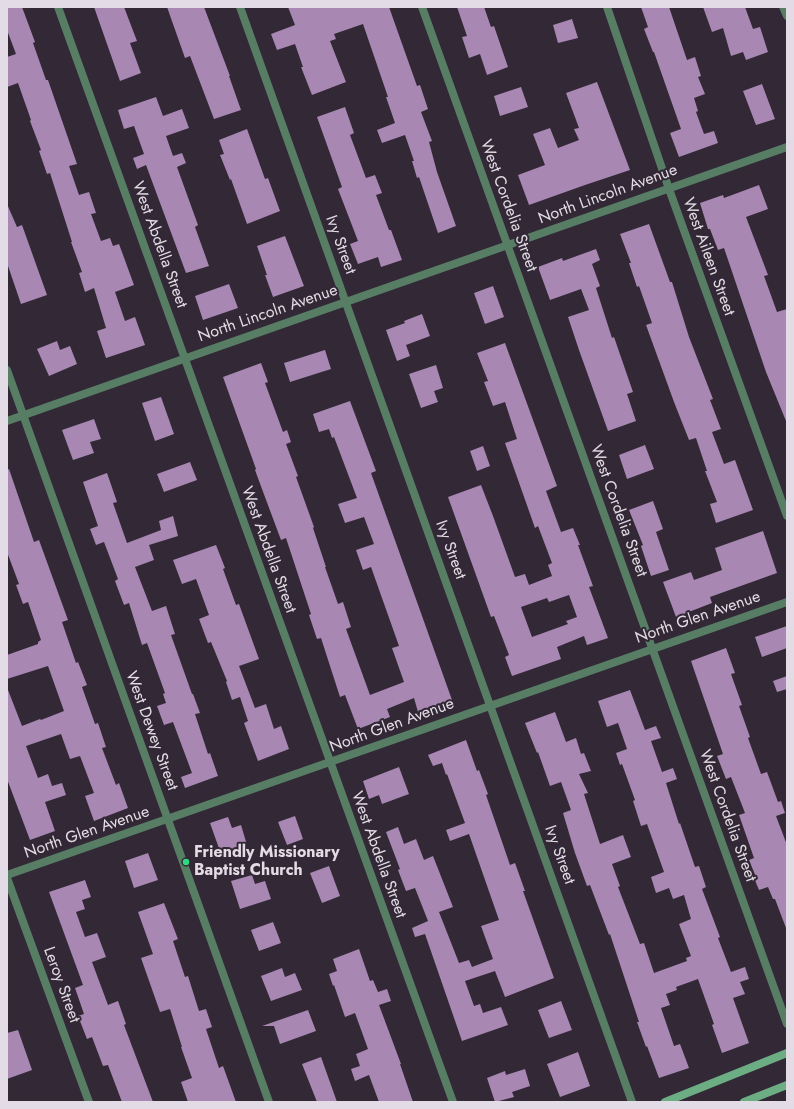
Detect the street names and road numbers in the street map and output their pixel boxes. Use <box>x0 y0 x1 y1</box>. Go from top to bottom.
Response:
street label: West Cordelia Street <box>475 137 541 275</box>
street label: North Lincoln Avenue <box>536 161 680 229</box>
street label: West Abdella Street <box>127 179 191 311</box>
street label: West Aileen Street <box>678 195 738 319</box>
street label: Ivy Street <box>320 213 360 277</box>
street label: North Lincoln Avenue <box>196 281 340 347</box>
street label: West Cordelia Street <box>585 442 651 580</box>
street label: West Abdella Street <box>236 484 300 616</box>
street label: Ivy Street <box>430 518 470 582</box>
street label: North Glen Avenue <box>633 588 763 648</box>
street label: West Dewey Street <box>121 669 181 793</box>
street label: North Glen Avenue <box>327 695 457 757</box>
street label: West Cordelia Street <box>694 747 760 885</box>
street label: West Abdella Street <box>346 789 410 921</box>
street label: North Glen Avenue <box>22 803 152 863</box>
street label: Ivy Street <box>539 823 579 887</box>
street label: Leroy Street <box>38 945 84 1025</box>

